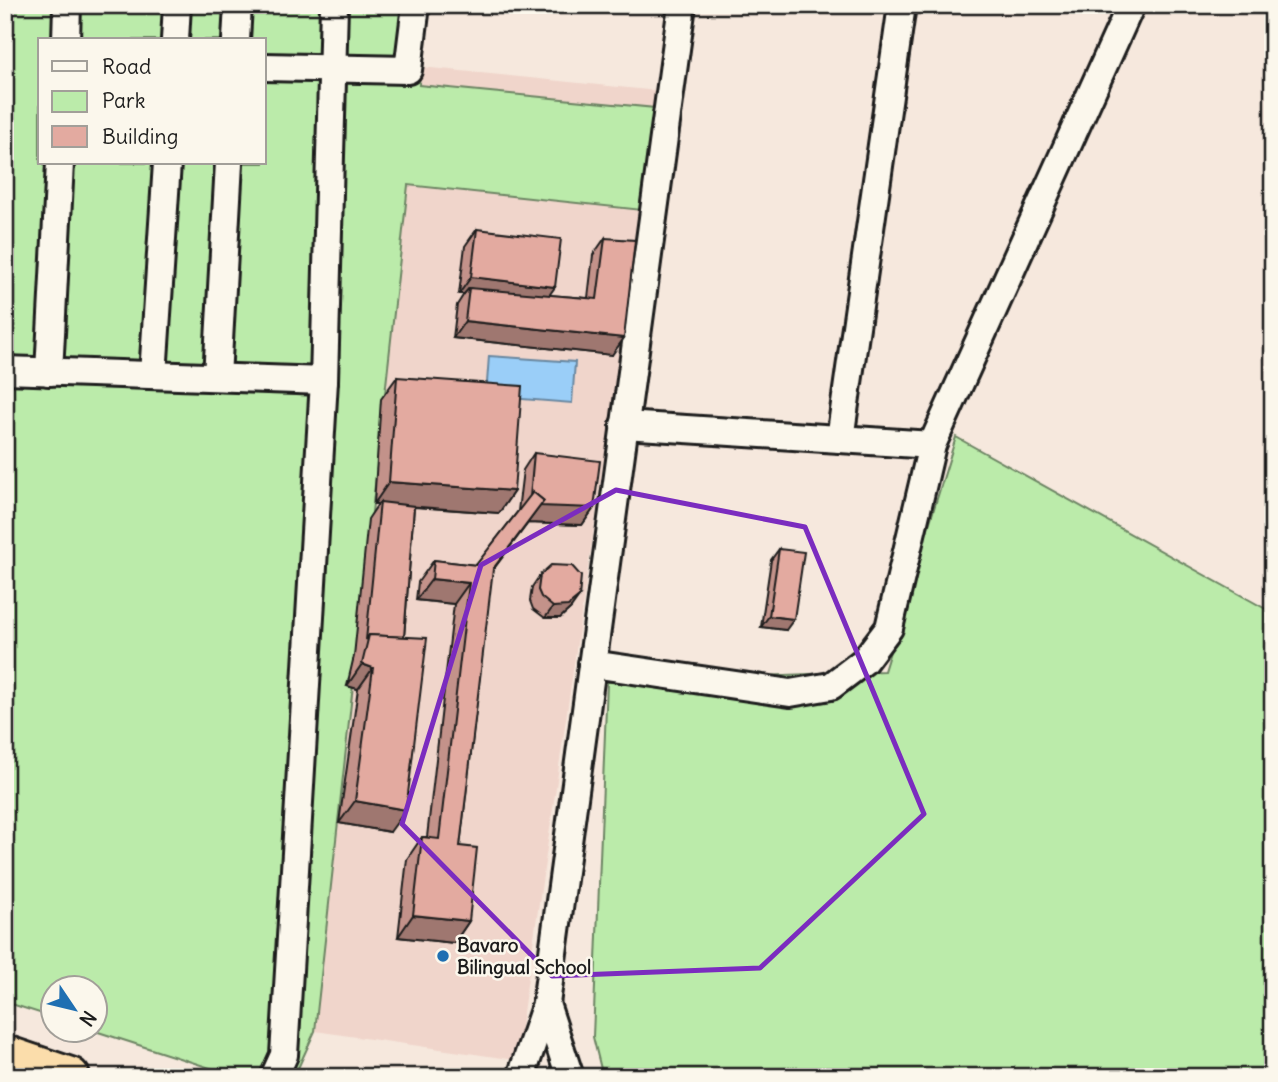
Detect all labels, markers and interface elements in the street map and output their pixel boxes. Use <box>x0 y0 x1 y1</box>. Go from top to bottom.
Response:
legend <box>38 38 266 164</box>
text: Road <box>102 53 151 80</box>
text: Park <box>102 87 145 114</box>
text: Building <box>102 123 178 150</box>
place label: Bavaro Bilingual School <box>457 933 591 979</box>
marker: Bavaro Bilingual School <box>435 948 451 964</box>
north arrow <box>38 974 108 1044</box>
text: N <box>74 1006 102 1031</box>

